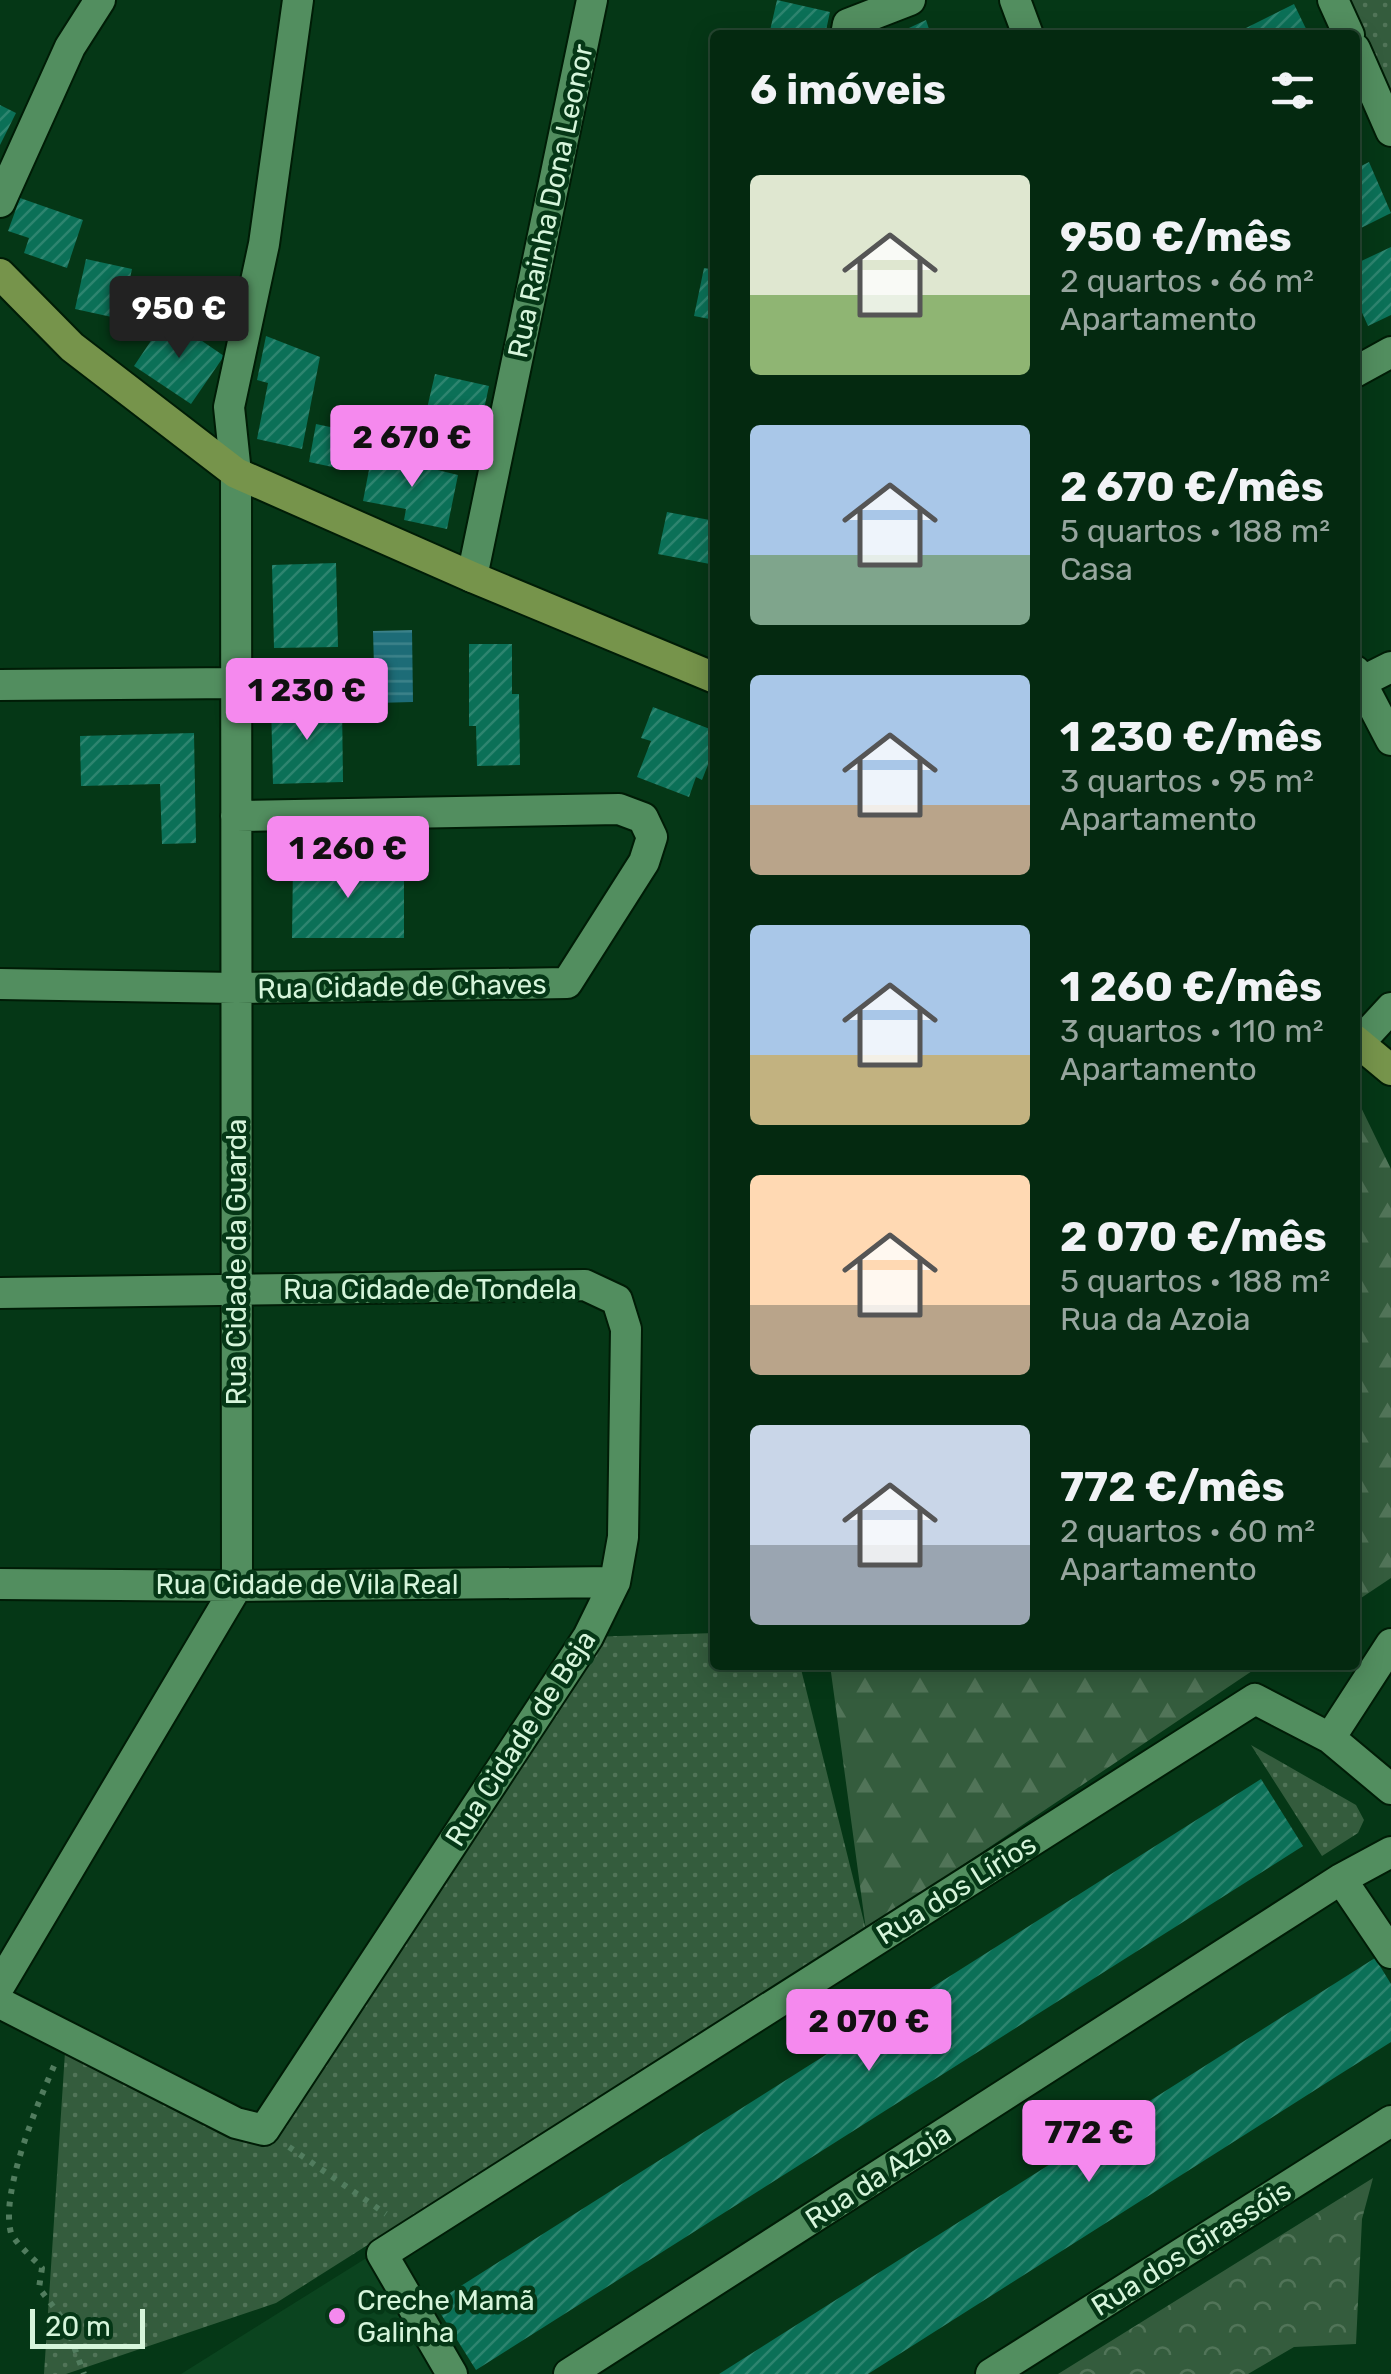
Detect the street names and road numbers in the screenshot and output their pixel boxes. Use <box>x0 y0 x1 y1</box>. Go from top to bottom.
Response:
street label: Rua Rainha Dona Leonor <box>501 41 600 361</box>
street label: Rua Cidade de Chaves <box>257 967 547 1006</box>
street label: Rua Cidade da Guarda <box>220 1118 253 1406</box>
street label: Rua Cidade de Tondela <box>283 1273 577 1306</box>
street label: Rua Cidade de Vila Real <box>156 1568 458 1601</box>
street label: Rua Cidade de Beja <box>438 1624 602 1852</box>
street label: Rua dos Lírios <box>870 1827 1042 1952</box>
street label: Rua da Azoia <box>799 2117 957 2236</box>
street label: Rua dos Girassóis <box>1086 2174 1297 2323</box>

